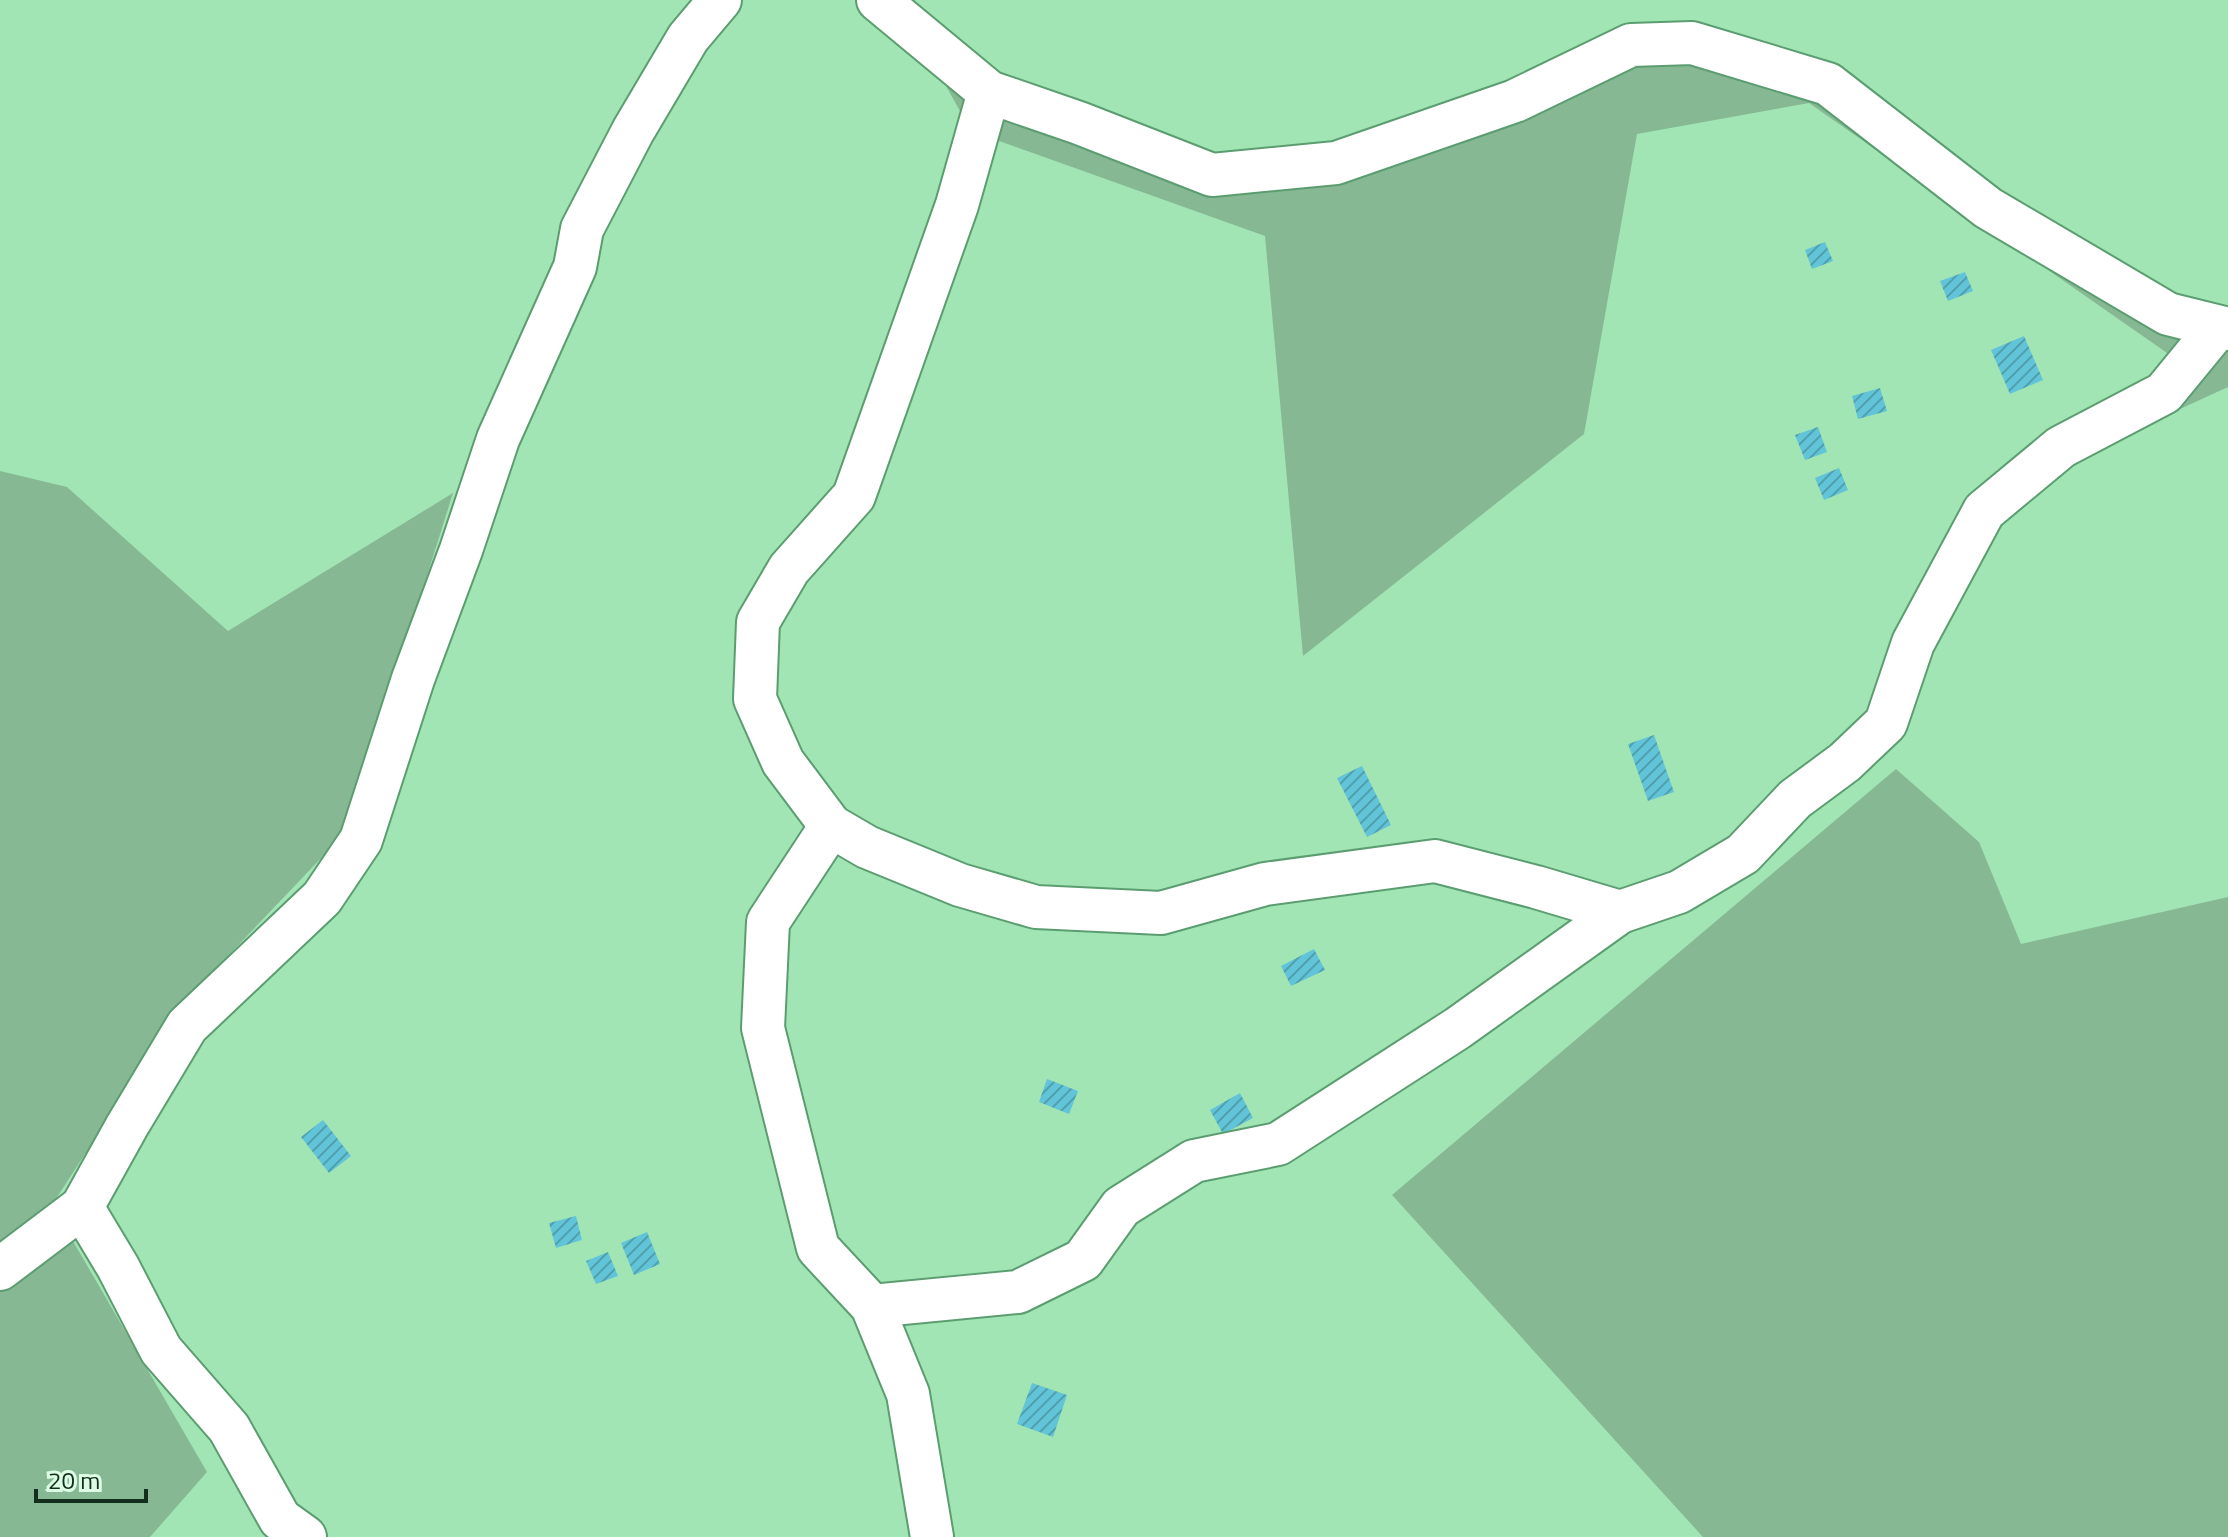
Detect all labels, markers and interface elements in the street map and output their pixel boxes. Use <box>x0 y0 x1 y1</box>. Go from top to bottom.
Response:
scale bar <box>36 1453 146 1503</box>
text: 20 m <box>48 1462 100 1498</box>

